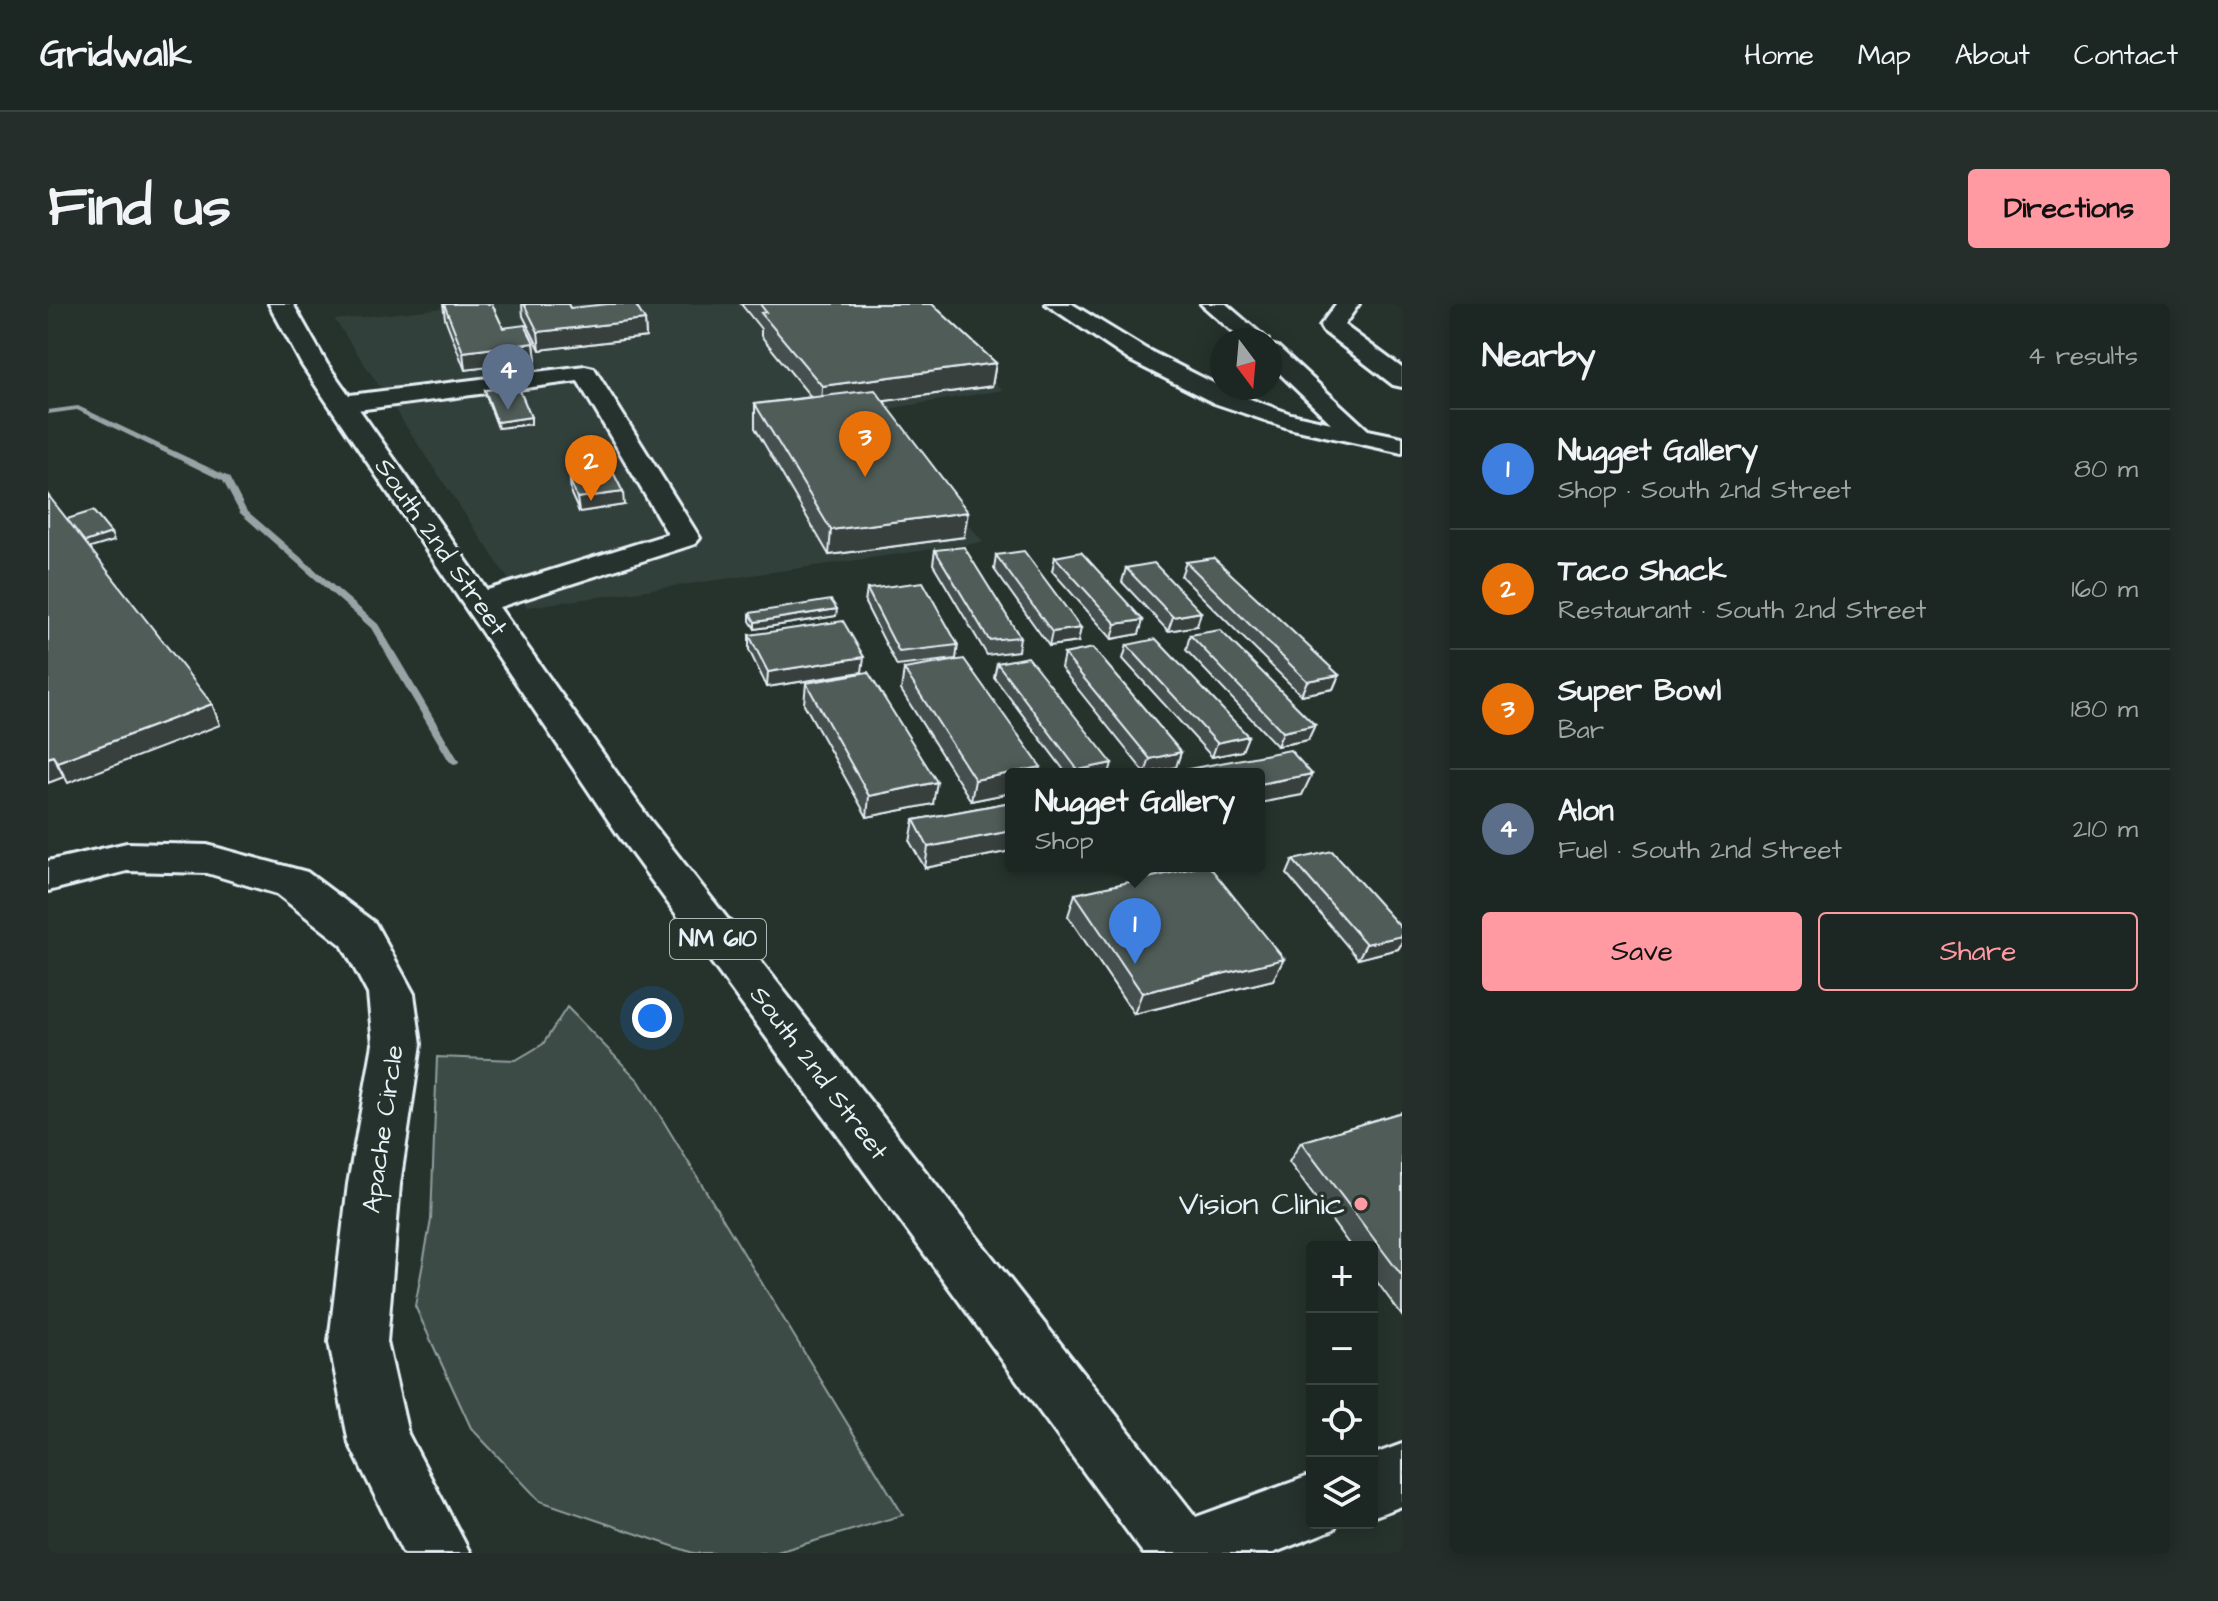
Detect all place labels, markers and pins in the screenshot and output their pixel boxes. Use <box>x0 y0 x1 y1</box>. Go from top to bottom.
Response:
pin: 4 <box>482 344 534 410</box>
pin: 3 <box>839 411 891 477</box>
pin: 2 <box>565 435 617 501</box>
pin: 1 <box>1109 898 1161 964</box>
place label: Vision Clinic <box>1179 1182 1345 1227</box>
marker: Vision Clinic <box>1352 1195 1370 1213</box>

